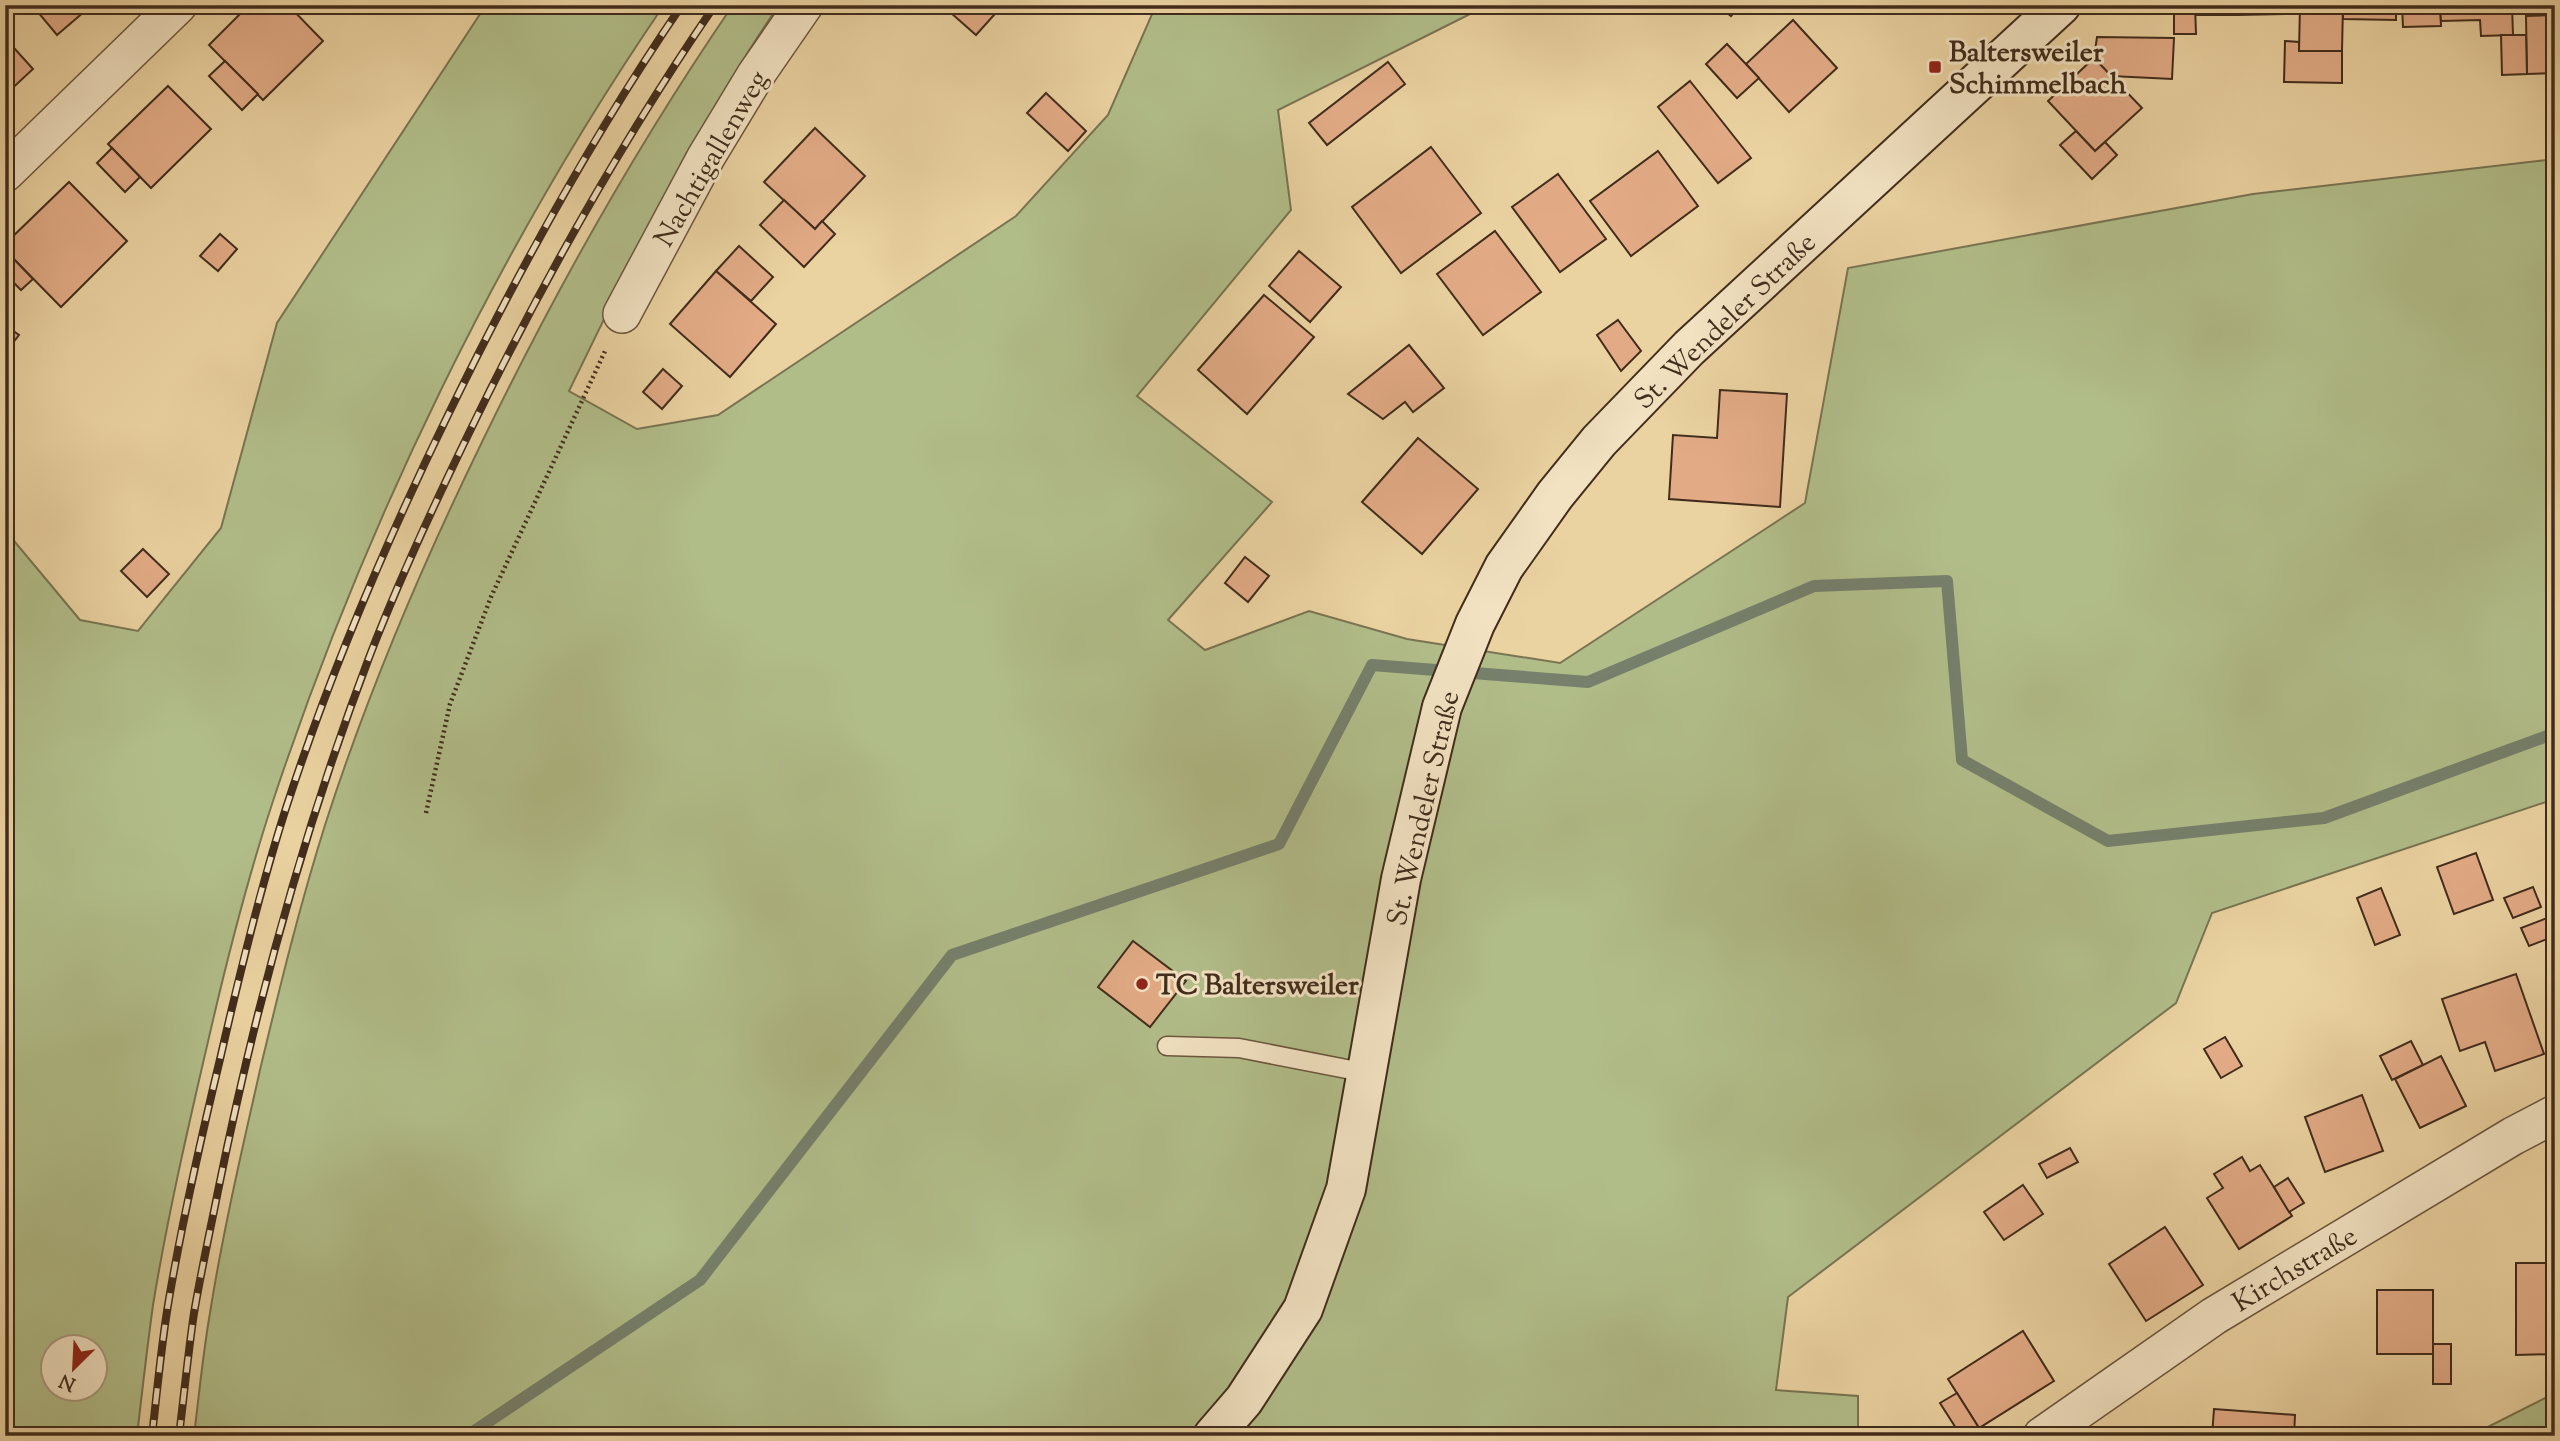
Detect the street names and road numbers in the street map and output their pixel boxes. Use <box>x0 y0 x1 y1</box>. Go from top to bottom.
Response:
street label: Nachtigallenweg <box>646 64 780 255</box>
street label: St. Wendeler Straße <box>1626 224 1826 420</box>
street label: St. Wendeler Straße <box>1378 687 1471 930</box>
street label: Kirchstraße <box>2226 1218 2366 1324</box>

